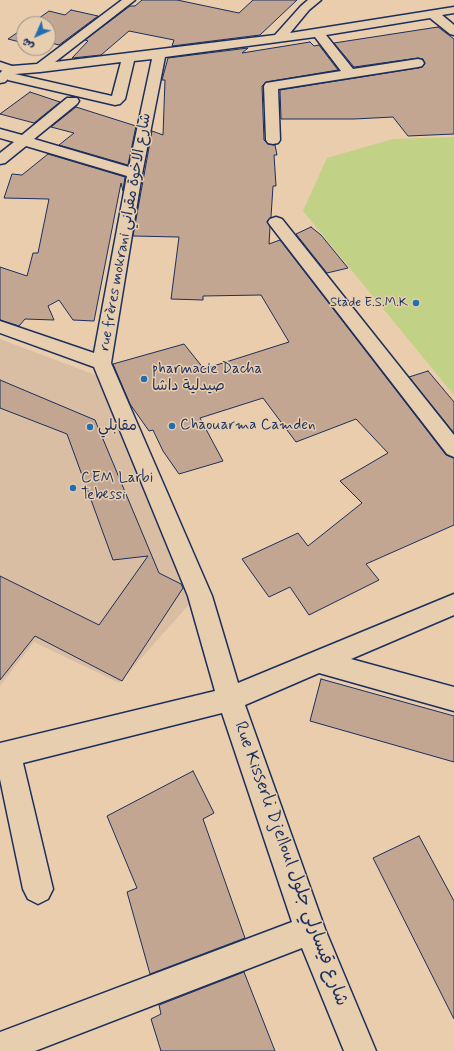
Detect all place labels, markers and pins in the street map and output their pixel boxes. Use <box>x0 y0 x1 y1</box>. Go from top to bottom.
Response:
place label: Stade E.S.M.K <box>330 295 408 311</box>
marker: Stade E.S.M.K <box>411 298 421 308</box>
place label: pharmacie Dacha صيدلية داشا <box>152 361 262 396</box>
marker: pharmacie Dacha صيدلية داشا <box>139 374 149 384</box>
place label: Chaouarma Camden <box>180 417 316 435</box>
place label: مقابلي <box>98 418 137 436</box>
marker: Chaouarma Camden <box>167 421 177 431</box>
marker: مقابلي <box>85 422 95 432</box>
place label: CEM Larbi Tebessi <box>81 470 153 505</box>
marker: CEM Larbi Tebessi <box>68 483 78 493</box>

